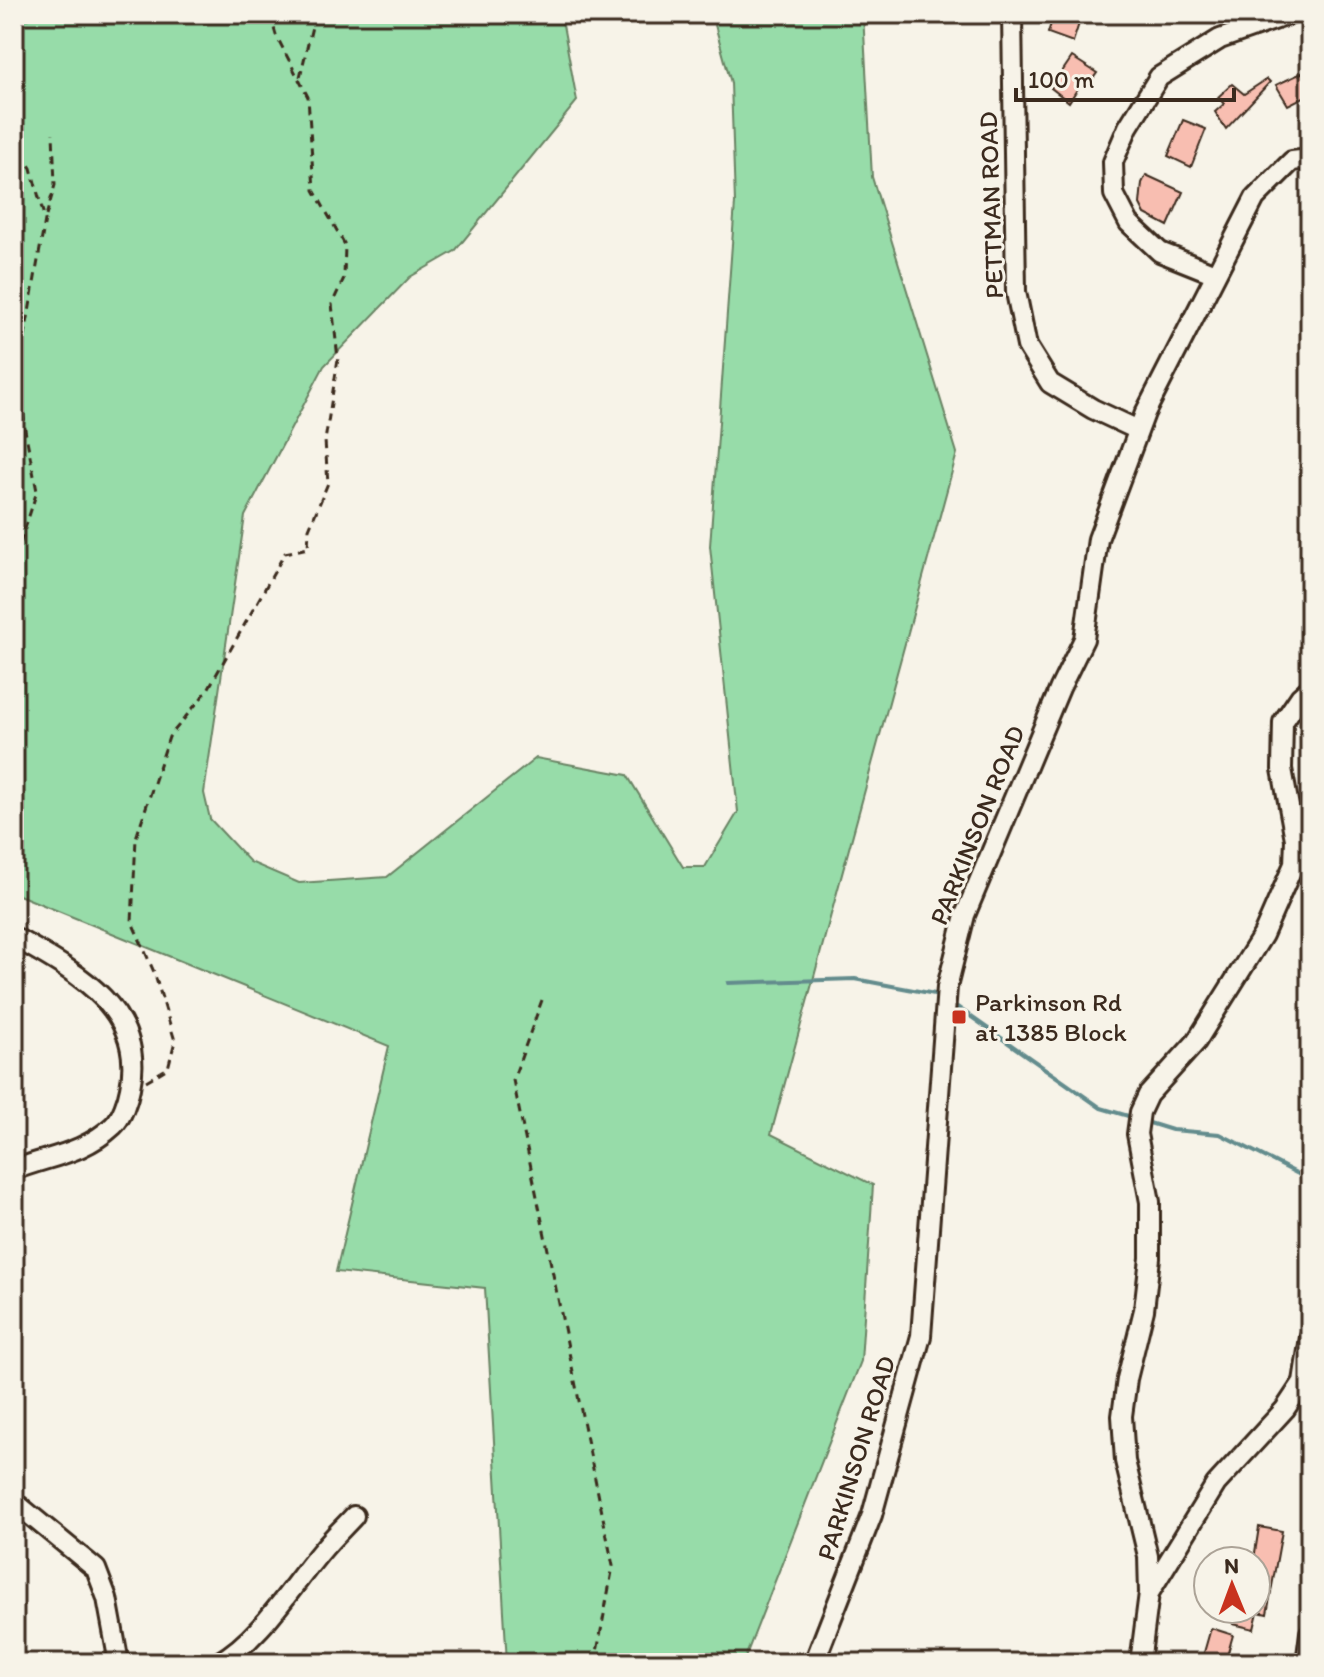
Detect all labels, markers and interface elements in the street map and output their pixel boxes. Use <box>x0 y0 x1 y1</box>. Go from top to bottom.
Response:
scale bar <box>1016 52 1234 102</box>
text: 100 m <box>1028 65 1094 94</box>
street label: PETTMAN ROAD <box>972 111 1010 299</box>
street label: PARKINSON ROAD <box>922 721 1032 929</box>
place label: Parkinson Rd at 1385 Block <box>975 986 1127 1048</box>
marker: Parkinson Rd at 1385 Block <box>950 1008 968 1026</box>
street label: PARKINSON ROAD <box>810 1352 902 1564</box>
north arrow <box>1192 1545 1272 1625</box>
text: N <box>1224 1552 1239 1579</box>

